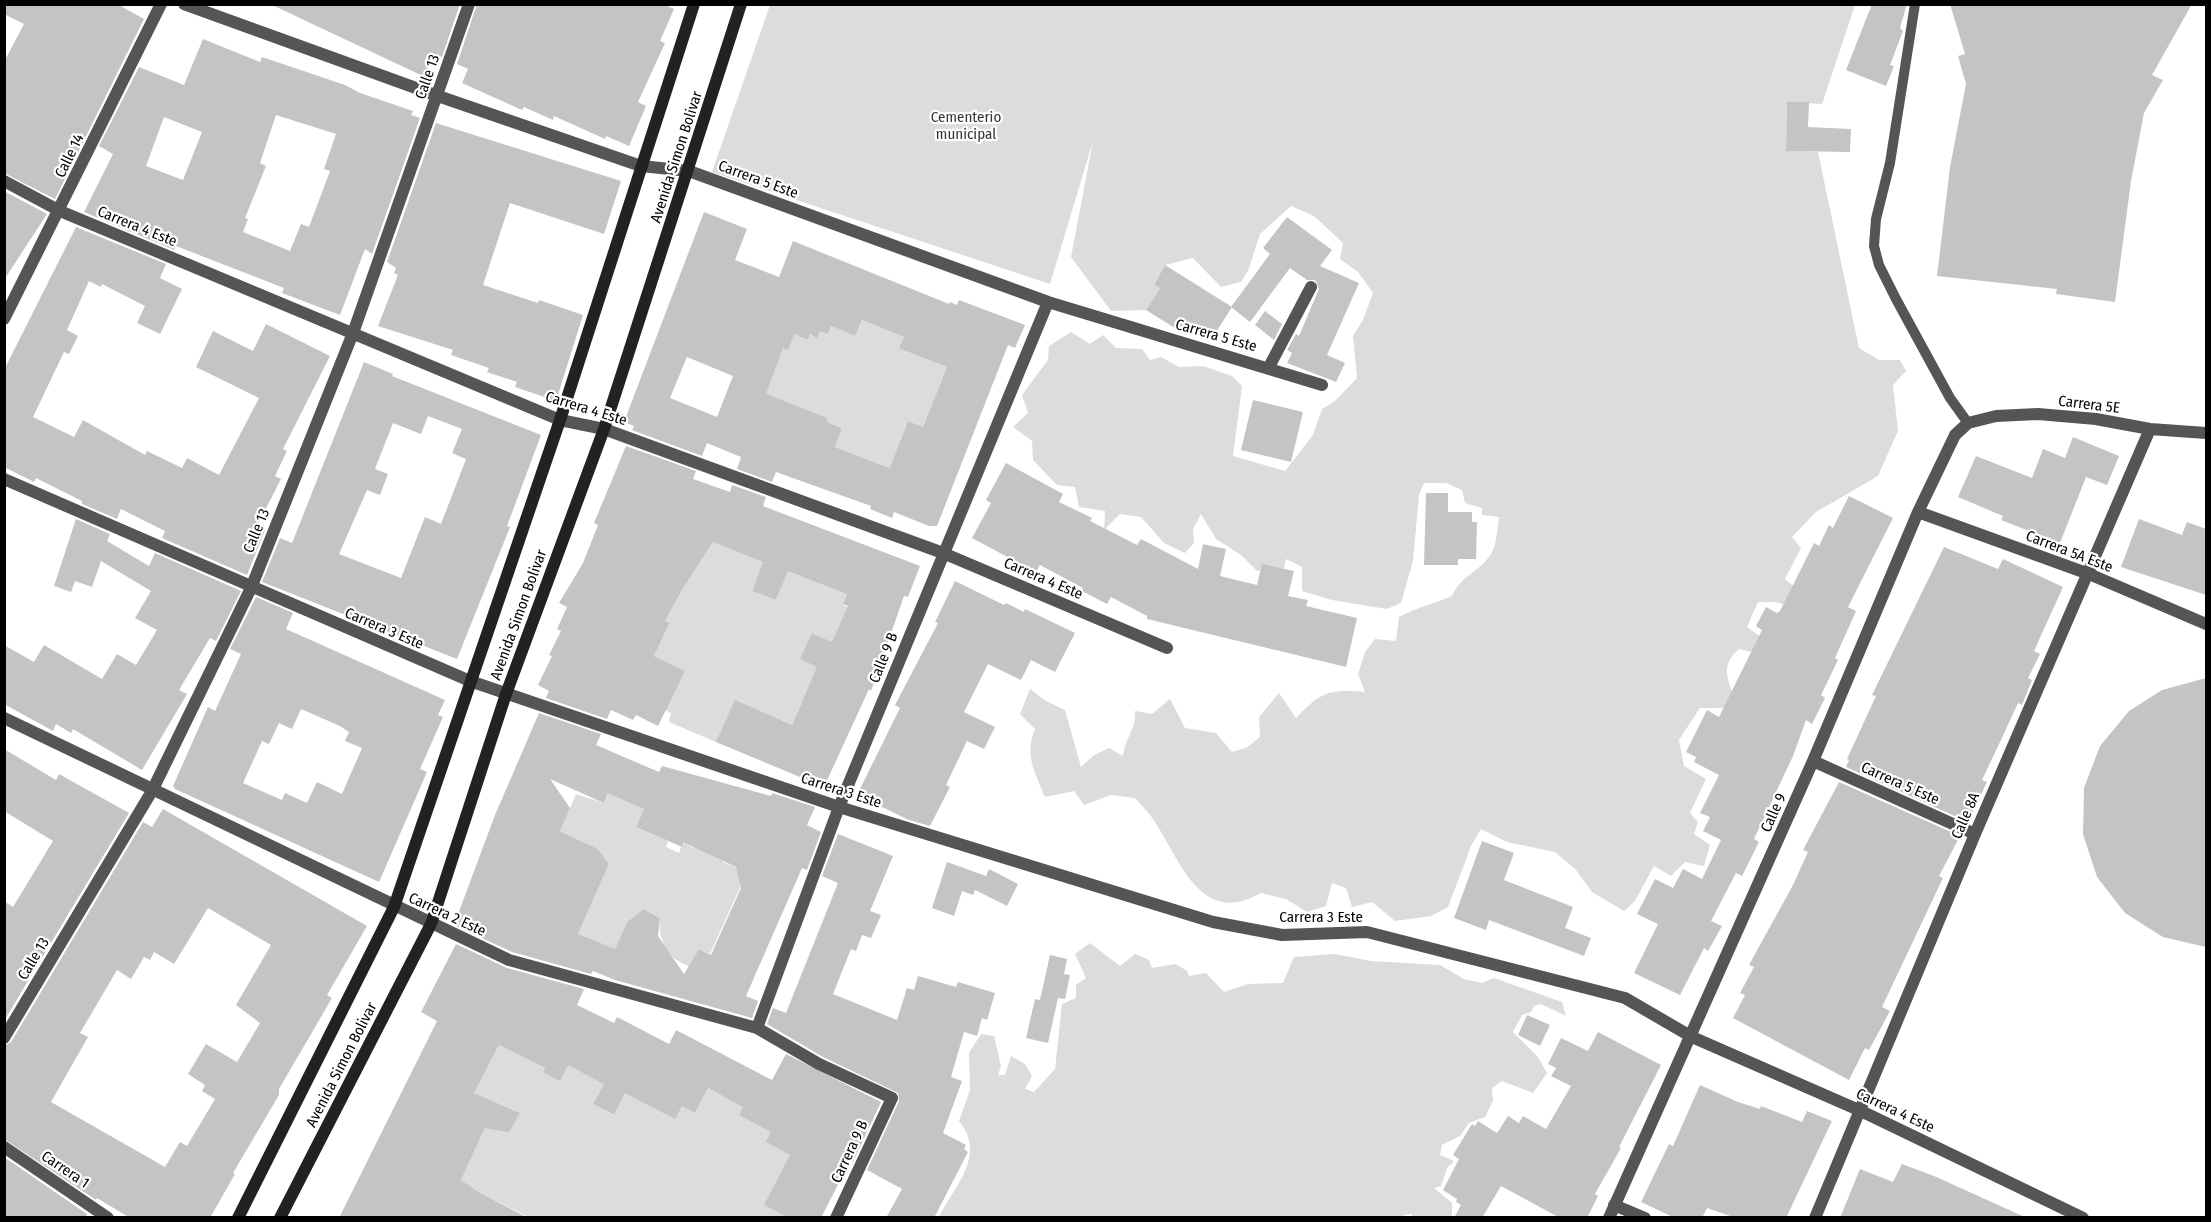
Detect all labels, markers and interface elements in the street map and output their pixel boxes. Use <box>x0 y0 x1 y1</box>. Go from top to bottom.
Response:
street label: Calle 13 <box>412 52 444 102</box>
street label: Avenida Simon Bolivar <box>647 89 707 225</box>
park label: Cementerio municipal <box>931 109 1001 144</box>
street label: Calle 14 <box>52 131 88 181</box>
street label: Carrera 5 Este <box>716 157 800 203</box>
street label: Carrera 4 Este <box>95 203 179 251</box>
street label: Carrera 5 Este <box>1173 316 1259 356</box>
street label: Carrera 4 Este <box>543 388 629 430</box>
street label: Carrera 5E <box>2057 392 2121 418</box>
street label: Calle 13 <box>240 506 274 556</box>
street label: Carrera 5A Este <box>2023 527 2115 577</box>
street label: Avenida Simon Bolivar <box>487 547 551 683</box>
street label: Carrera 4 Este <box>1001 554 1085 604</box>
street label: Carrera 3 Este <box>342 604 426 654</box>
street label: Calle 9 B <box>866 630 902 686</box>
street label: Carrera 5 Este <box>1858 759 1942 809</box>
street label: Carrera 3 Este <box>798 770 884 812</box>
street label: Calle 8A <box>1948 790 1984 842</box>
street label: Calle 9 <box>1757 791 1791 835</box>
street label: Carrera 2 Este <box>405 889 489 941</box>
street label: Carrera 3 Este <box>1279 909 1363 927</box>
street label: Calle 13 <box>14 935 54 983</box>
street label: Avenida Simon Bolivar <box>303 1000 381 1130</box>
street label: Carrera 4 Este <box>1853 1085 1937 1137</box>
street label: Carrera 9 B <box>828 1118 872 1186</box>
street label: Carrera 1 <box>38 1148 92 1192</box>

